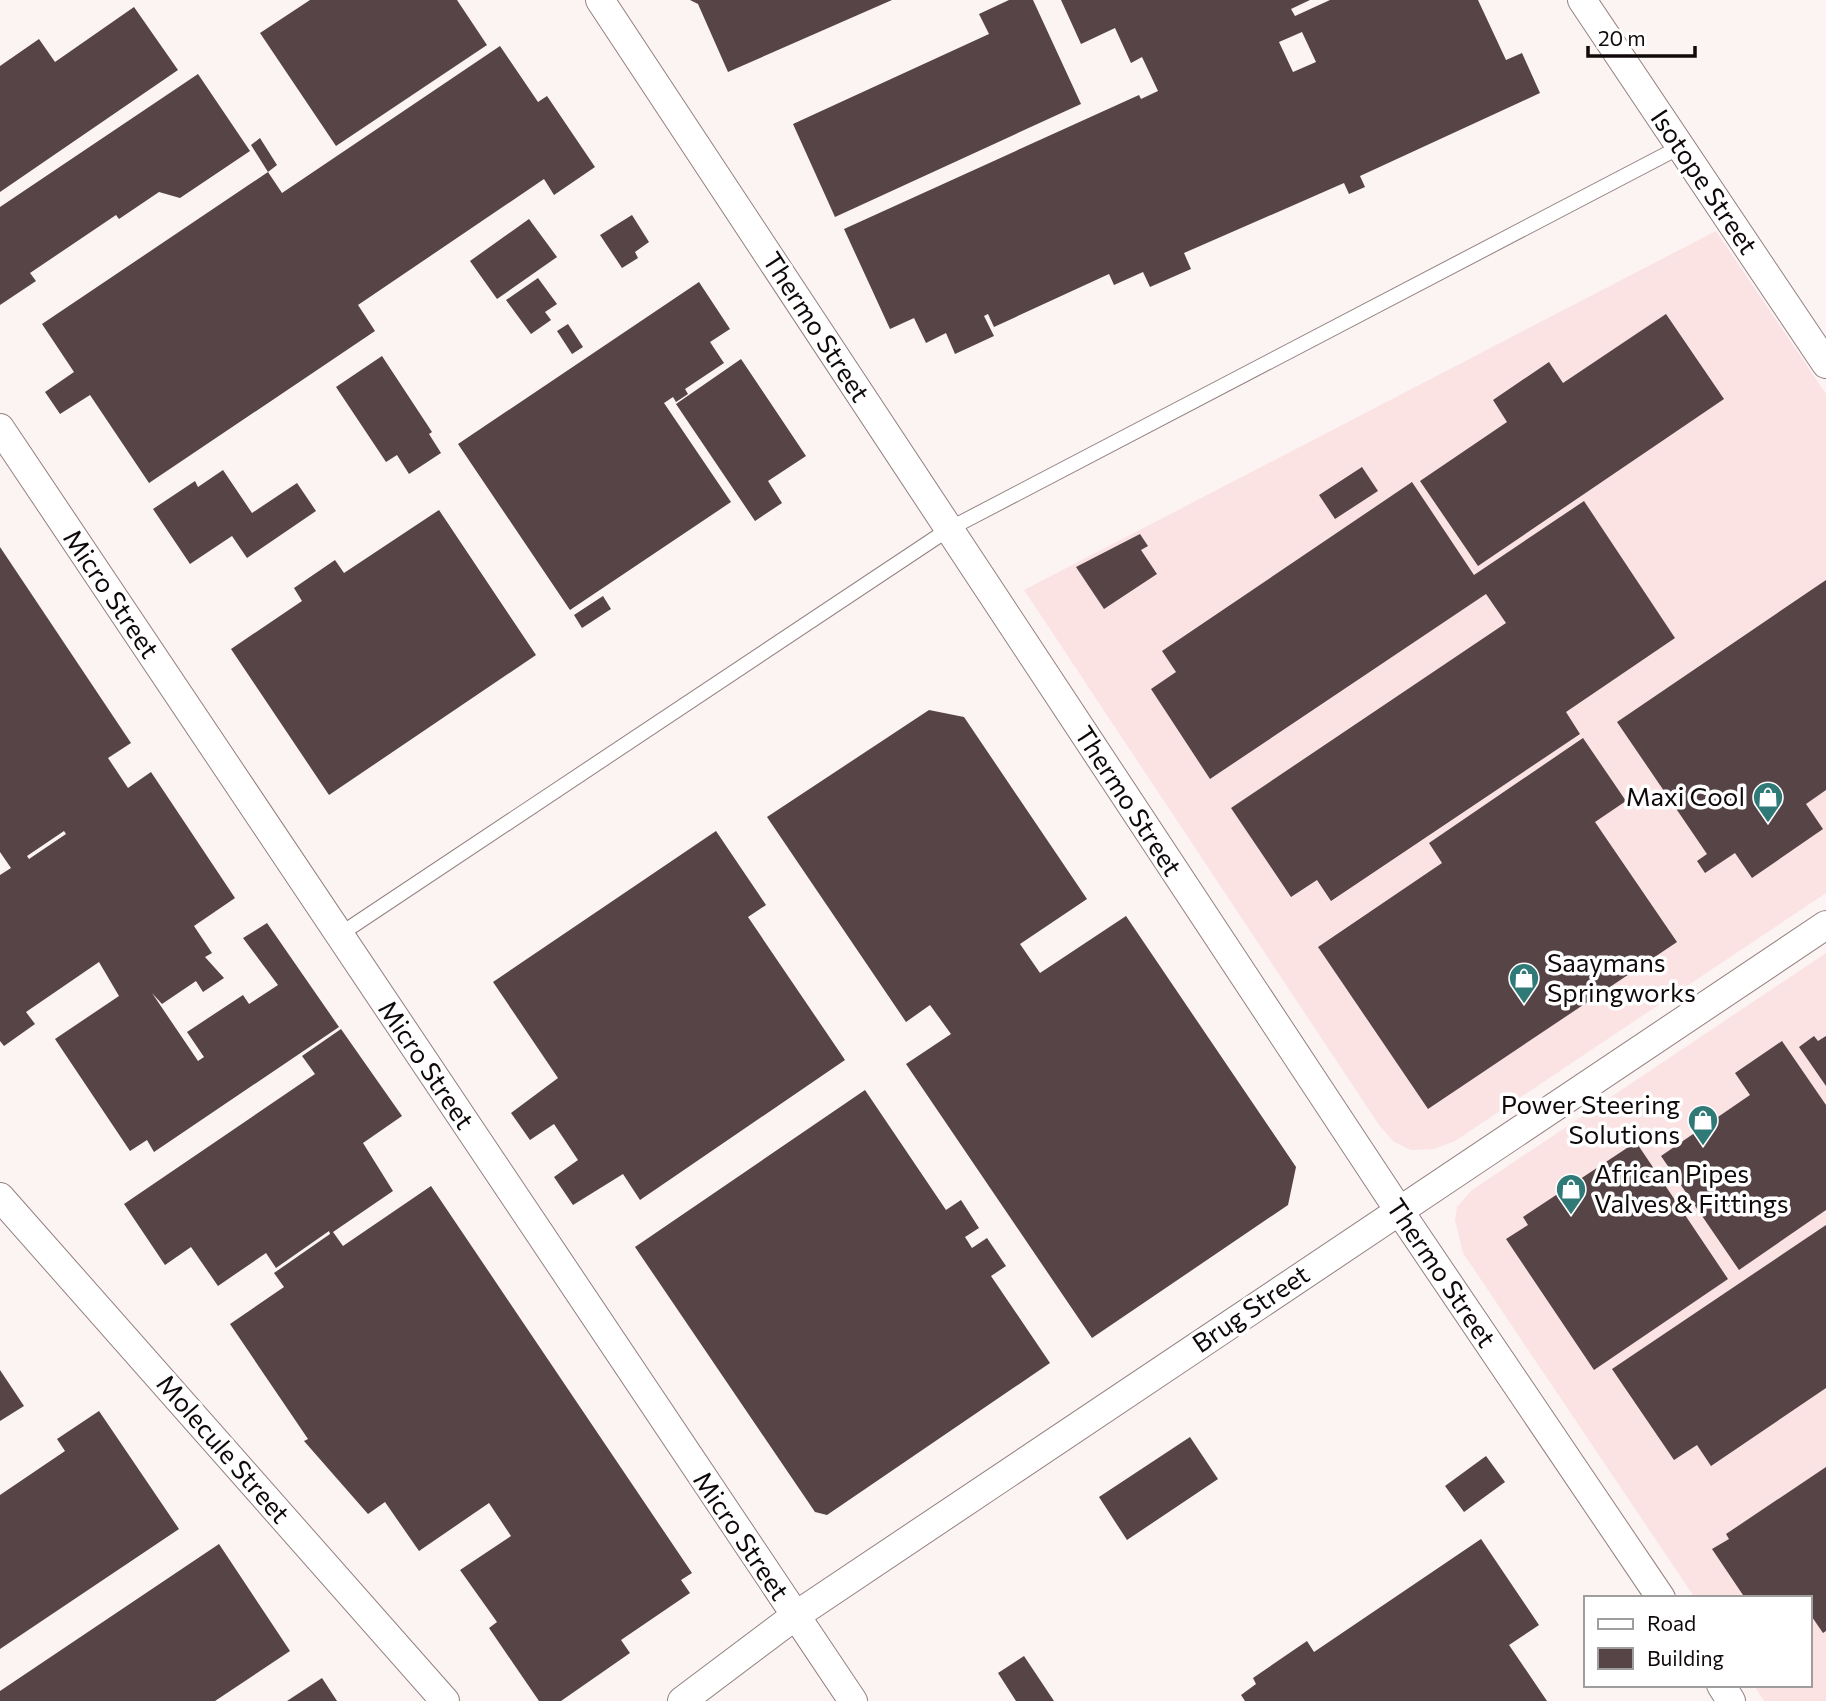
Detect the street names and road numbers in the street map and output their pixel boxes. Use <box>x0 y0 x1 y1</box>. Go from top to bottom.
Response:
street label: Isotope Street <box>1645 103 1765 259</box>
street label: Thermo Street <box>757 245 877 407</box>
street label: Micro Street <box>58 523 167 663</box>
street label: Thermo Street <box>1069 719 1189 881</box>
street label: Micro Street <box>373 994 482 1134</box>
street label: Thermo Street <box>1381 1192 1503 1352</box>
street label: Brug Street <box>1186 1257 1314 1358</box>
street label: Molecule Street <box>151 1367 297 1529</box>
street label: Micro Street <box>688 1465 797 1605</box>

